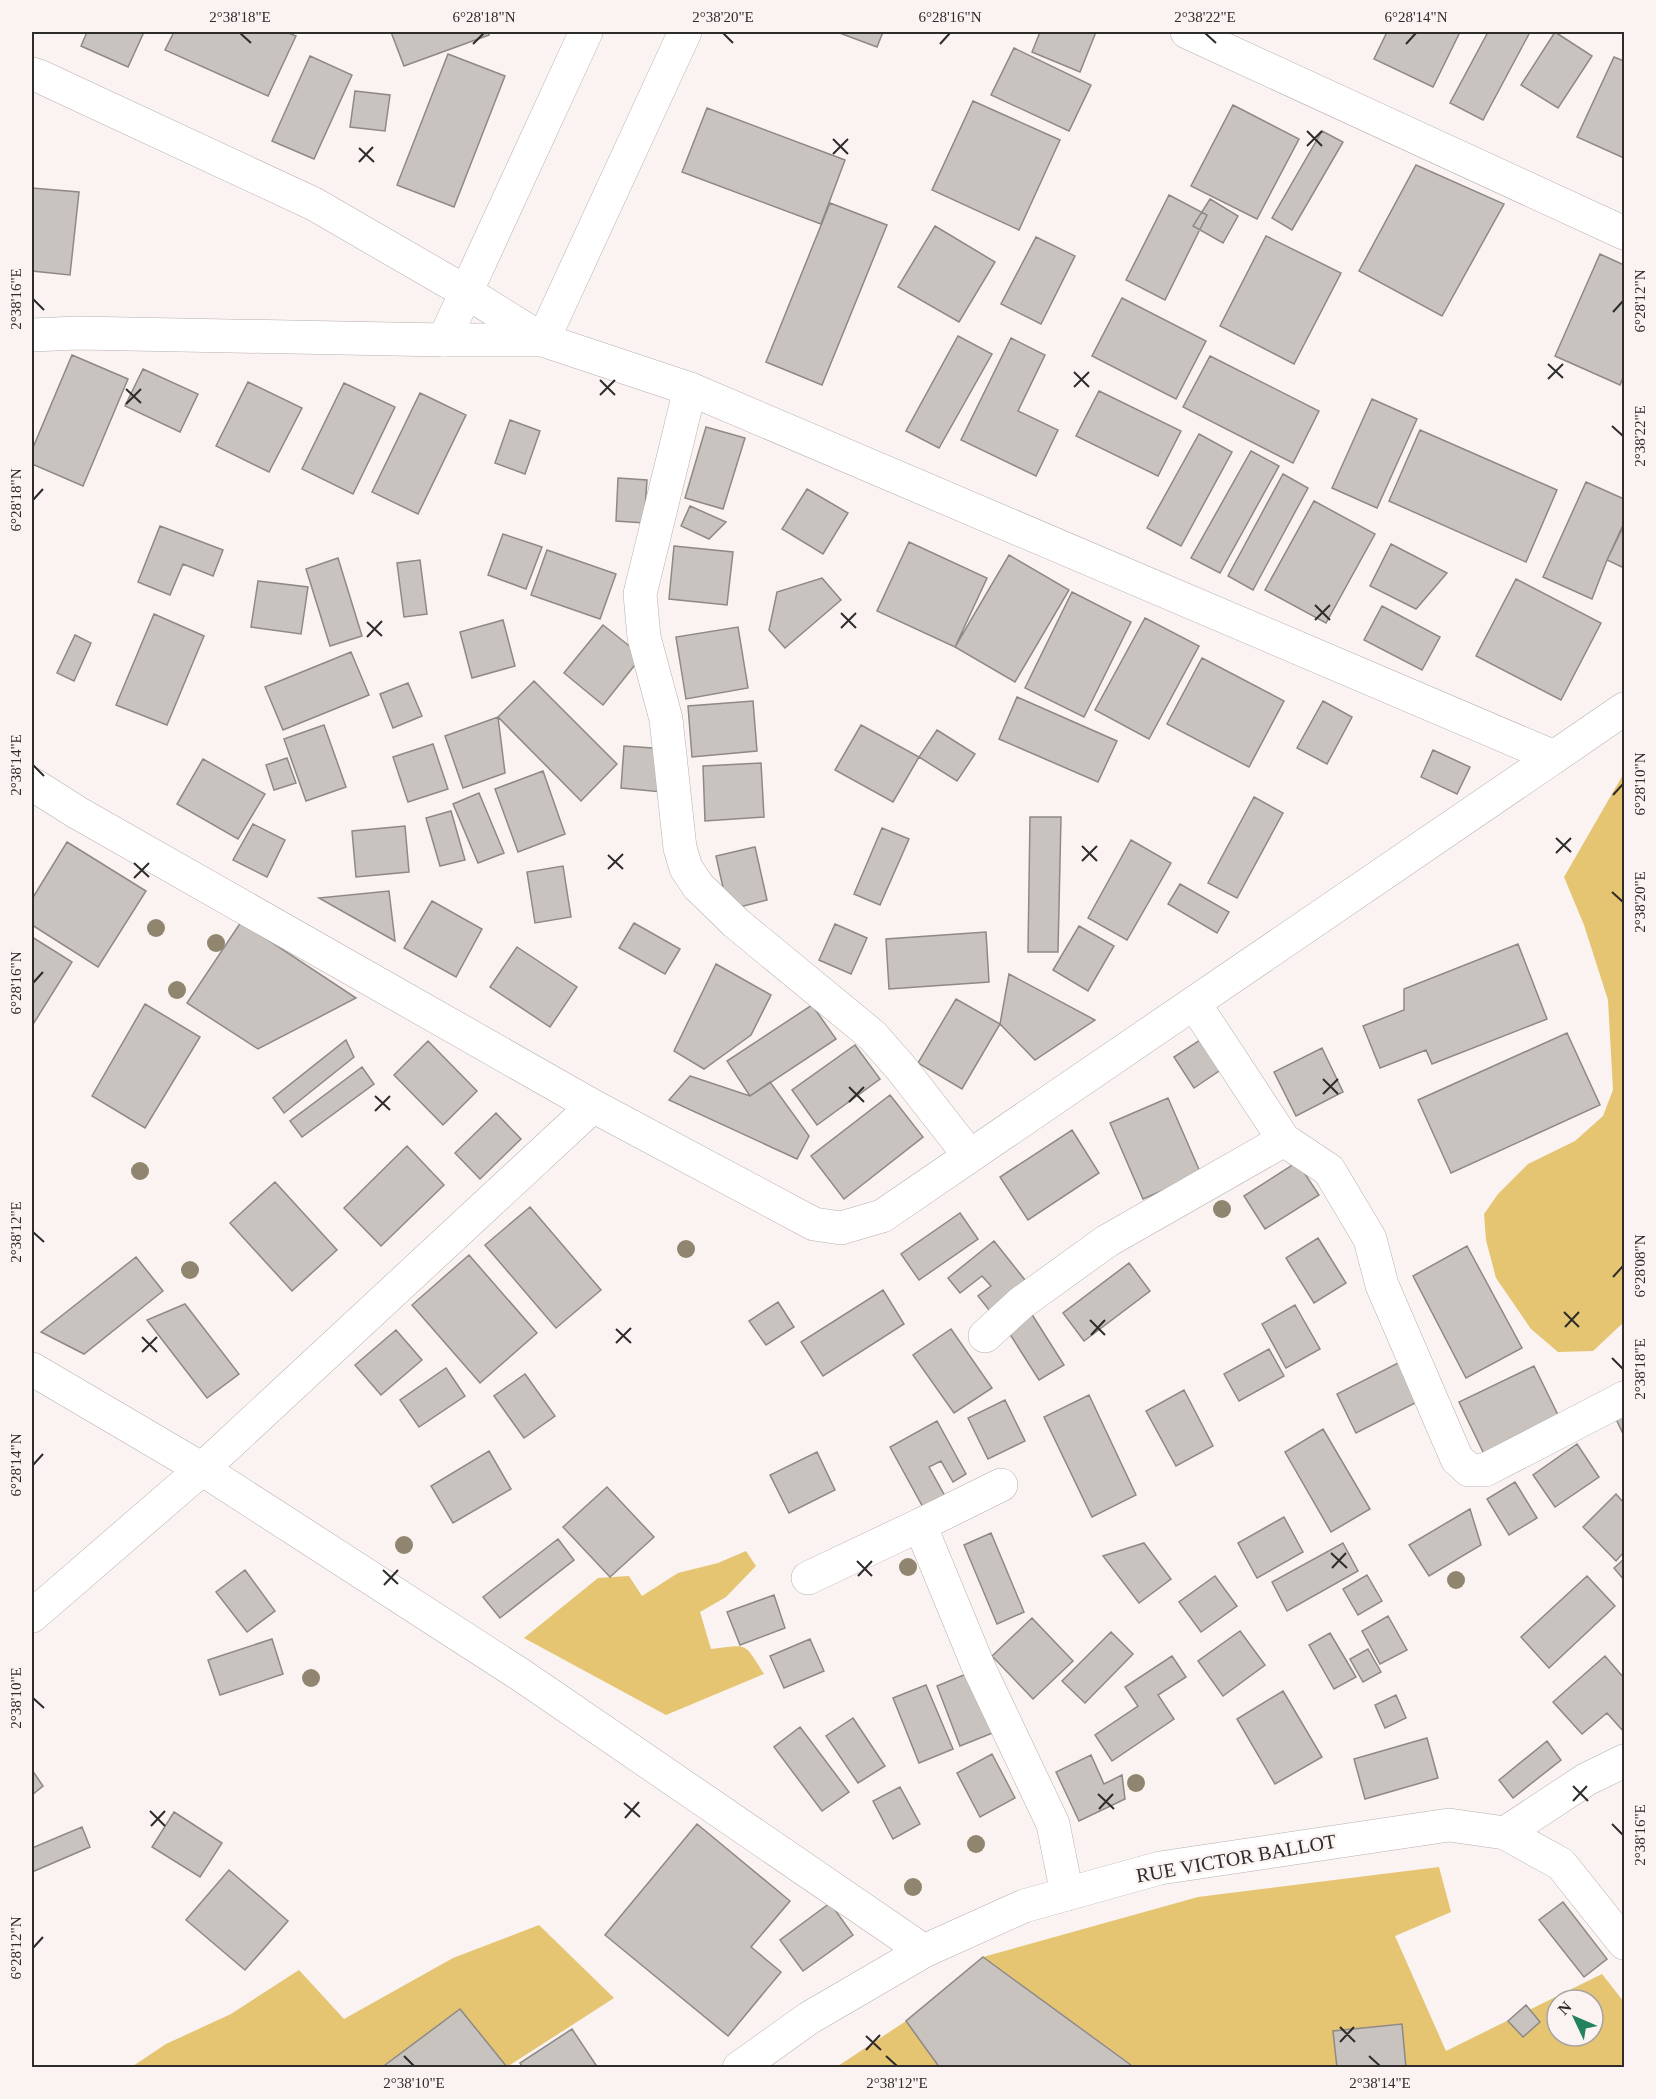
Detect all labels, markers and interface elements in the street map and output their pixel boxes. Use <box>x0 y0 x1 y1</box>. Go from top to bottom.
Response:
text: 2°38'18"E <box>209 9 271 25</box>
text: 6°28'18"N <box>452 9 516 25</box>
text: 2°38'20"E <box>692 9 754 25</box>
text: 6°28'16"N <box>918 9 982 25</box>
text: 2°38'22"E <box>1174 9 1236 25</box>
text: 6°28'14"N <box>1384 9 1448 25</box>
text: 2°38'16"E <box>8 268 24 330</box>
text: 6°28'12"N <box>1632 269 1648 333</box>
text: 2°38'22"E <box>1632 405 1648 467</box>
text: 6°28'18"N <box>8 468 24 532</box>
text: 2°38'14"E <box>8 734 24 796</box>
text: 6°28'10"N <box>1632 752 1648 816</box>
text: 2°38'20"E <box>1632 871 1648 933</box>
text: 6°28'16"N <box>8 951 24 1015</box>
text: 2°38'12"E <box>8 1201 24 1263</box>
text: 6°28'08"N <box>1632 1234 1648 1298</box>
text: 2°38'18"E <box>1632 1338 1648 1400</box>
text: 6°28'14"N <box>8 1433 24 1497</box>
text: 2°38'10"E <box>8 1667 24 1729</box>
text: 2°38'16"E <box>1632 1804 1648 1866</box>
street label: RUE VICTOR BALLOT <box>1134 1830 1338 1886</box>
text: 6°28'12"N <box>8 1916 24 1980</box>
north arrow <box>1545 1988 1605 2048</box>
text: N <box>1554 1998 1575 2018</box>
text: 2°38'10"E <box>383 2075 445 2091</box>
text: 2°38'12"E <box>866 2075 928 2091</box>
text: 2°38'14"E <box>1349 2075 1411 2091</box>

